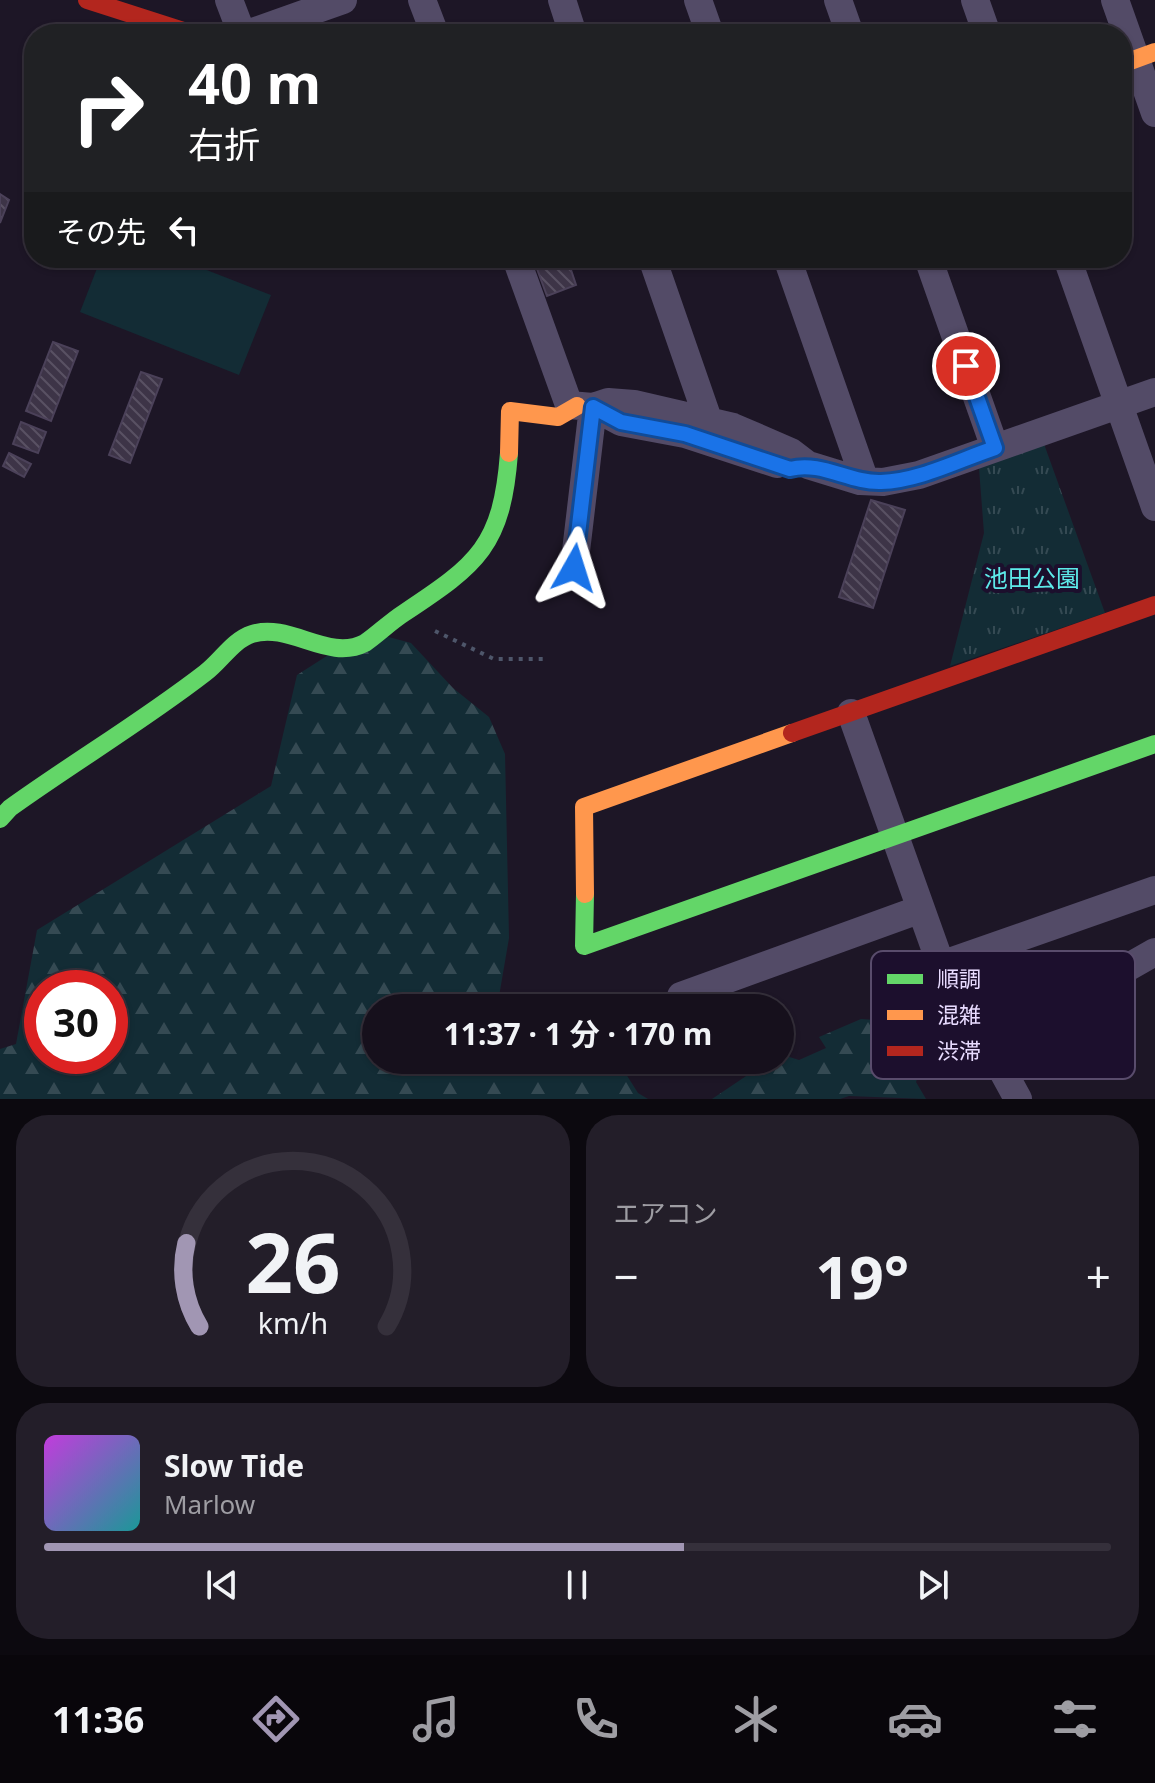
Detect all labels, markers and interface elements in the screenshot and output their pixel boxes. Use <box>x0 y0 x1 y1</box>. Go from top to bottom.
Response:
text: 40 m <box>188 44 321 120</box>
icon: right <box>56 56 160 160</box>
text: 右折 <box>188 120 260 169</box>
icon: left <box>162 208 206 252</box>
text: その先 <box>56 211 146 252</box>
pin <box>932 332 1000 400</box>
icon: arrive <box>944 344 988 388</box>
position arrow <box>532 526 616 610</box>
park label: 池田公園 <box>984 561 1080 594</box>
legend <box>871 951 1135 1079</box>
text: 順調 <box>937 963 981 993</box>
speed limit sign: 30 <box>24 970 128 1074</box>
text: 混雑 <box>937 999 981 1029</box>
text: 11:37 · 1 分 · 170 m <box>444 1013 712 1054</box>
text: 渋滞 <box>937 1035 981 1065</box>
text: エアコン <box>614 1195 718 1231</box>
text: 26 <box>245 1204 340 1317</box>
text: 19° <box>815 1235 909 1317</box>
text: − <box>614 1246 639 1306</box>
text: + <box>1086 1246 1111 1306</box>
text: km/h <box>258 1303 328 1342</box>
text: Slow Tide <box>164 1445 304 1486</box>
text: Marlow <box>164 1486 255 1522</box>
icon: previous <box>200 1563 244 1607</box>
icon: pause <box>555 1563 599 1607</box>
icon: next <box>911 1563 955 1607</box>
icon: directions <box>248 1691 304 1747</box>
icon: music <box>408 1691 464 1747</box>
icon: phone <box>568 1691 624 1747</box>
icon: climate <box>728 1691 784 1747</box>
icon: car <box>887 1691 943 1747</box>
icon: filters <box>1047 1691 1103 1747</box>
text: 11:36 <box>52 1695 144 1744</box>

